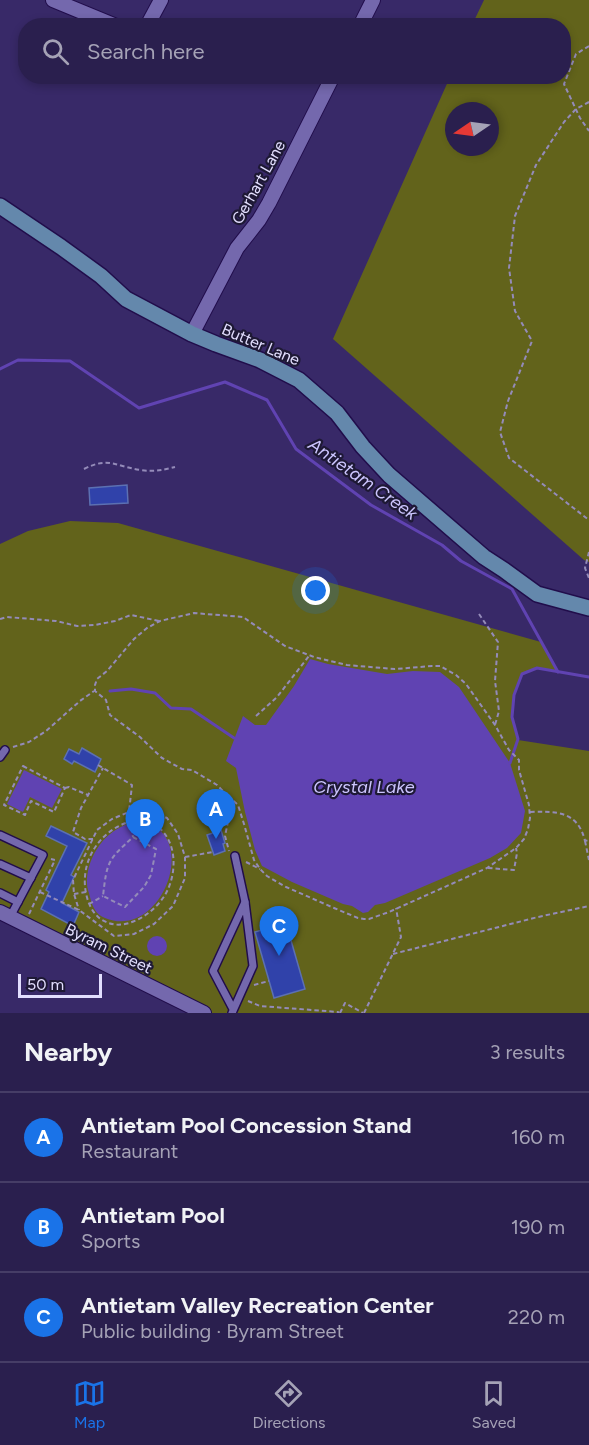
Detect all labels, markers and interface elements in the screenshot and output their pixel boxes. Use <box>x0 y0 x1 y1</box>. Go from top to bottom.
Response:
search box <box>18 18 571 84</box>
icon: search <box>39 35 72 68</box>
text: Search here <box>87 38 205 65</box>
north arrow <box>445 102 499 156</box>
street label: Gerhart Lane <box>228 137 289 227</box>
street label: Butter Lane <box>219 319 303 370</box>
water label: Antietam Creek <box>303 433 423 525</box>
your location <box>301 576 330 605</box>
water label: Crystal Lake <box>313 776 415 798</box>
pin: A <box>196 790 236 839</box>
pin: B <box>126 800 164 849</box>
pin: C <box>260 906 298 956</box>
street label: Byram Street <box>62 919 155 978</box>
scale bar <box>18 971 102 998</box>
text: 50 m <box>27 975 64 994</box>
text: Nearby <box>24 1036 112 1068</box>
text: 3 results <box>490 1040 565 1064</box>
text: Antietam Pool Concession Stand <box>81 1112 412 1139</box>
text: A <box>36 1125 51 1149</box>
text: 160 m <box>511 1125 565 1149</box>
text: Restaurant <box>81 1139 178 1163</box>
text: Antietam Pool <box>81 1202 225 1229</box>
text: B <box>37 1215 50 1239</box>
text: 190 m <box>511 1215 565 1239</box>
text: Sports <box>81 1229 140 1253</box>
text: Antietam Valley Recreation Center <box>81 1292 434 1319</box>
text: C <box>36 1305 51 1329</box>
text: 220 m <box>508 1305 565 1329</box>
text: Public building · Byram Street <box>81 1319 344 1343</box>
tab: Map <box>73 1377 106 1432</box>
tab: Directions <box>252 1377 325 1432</box>
tab: Saved <box>472 1377 516 1432</box>

